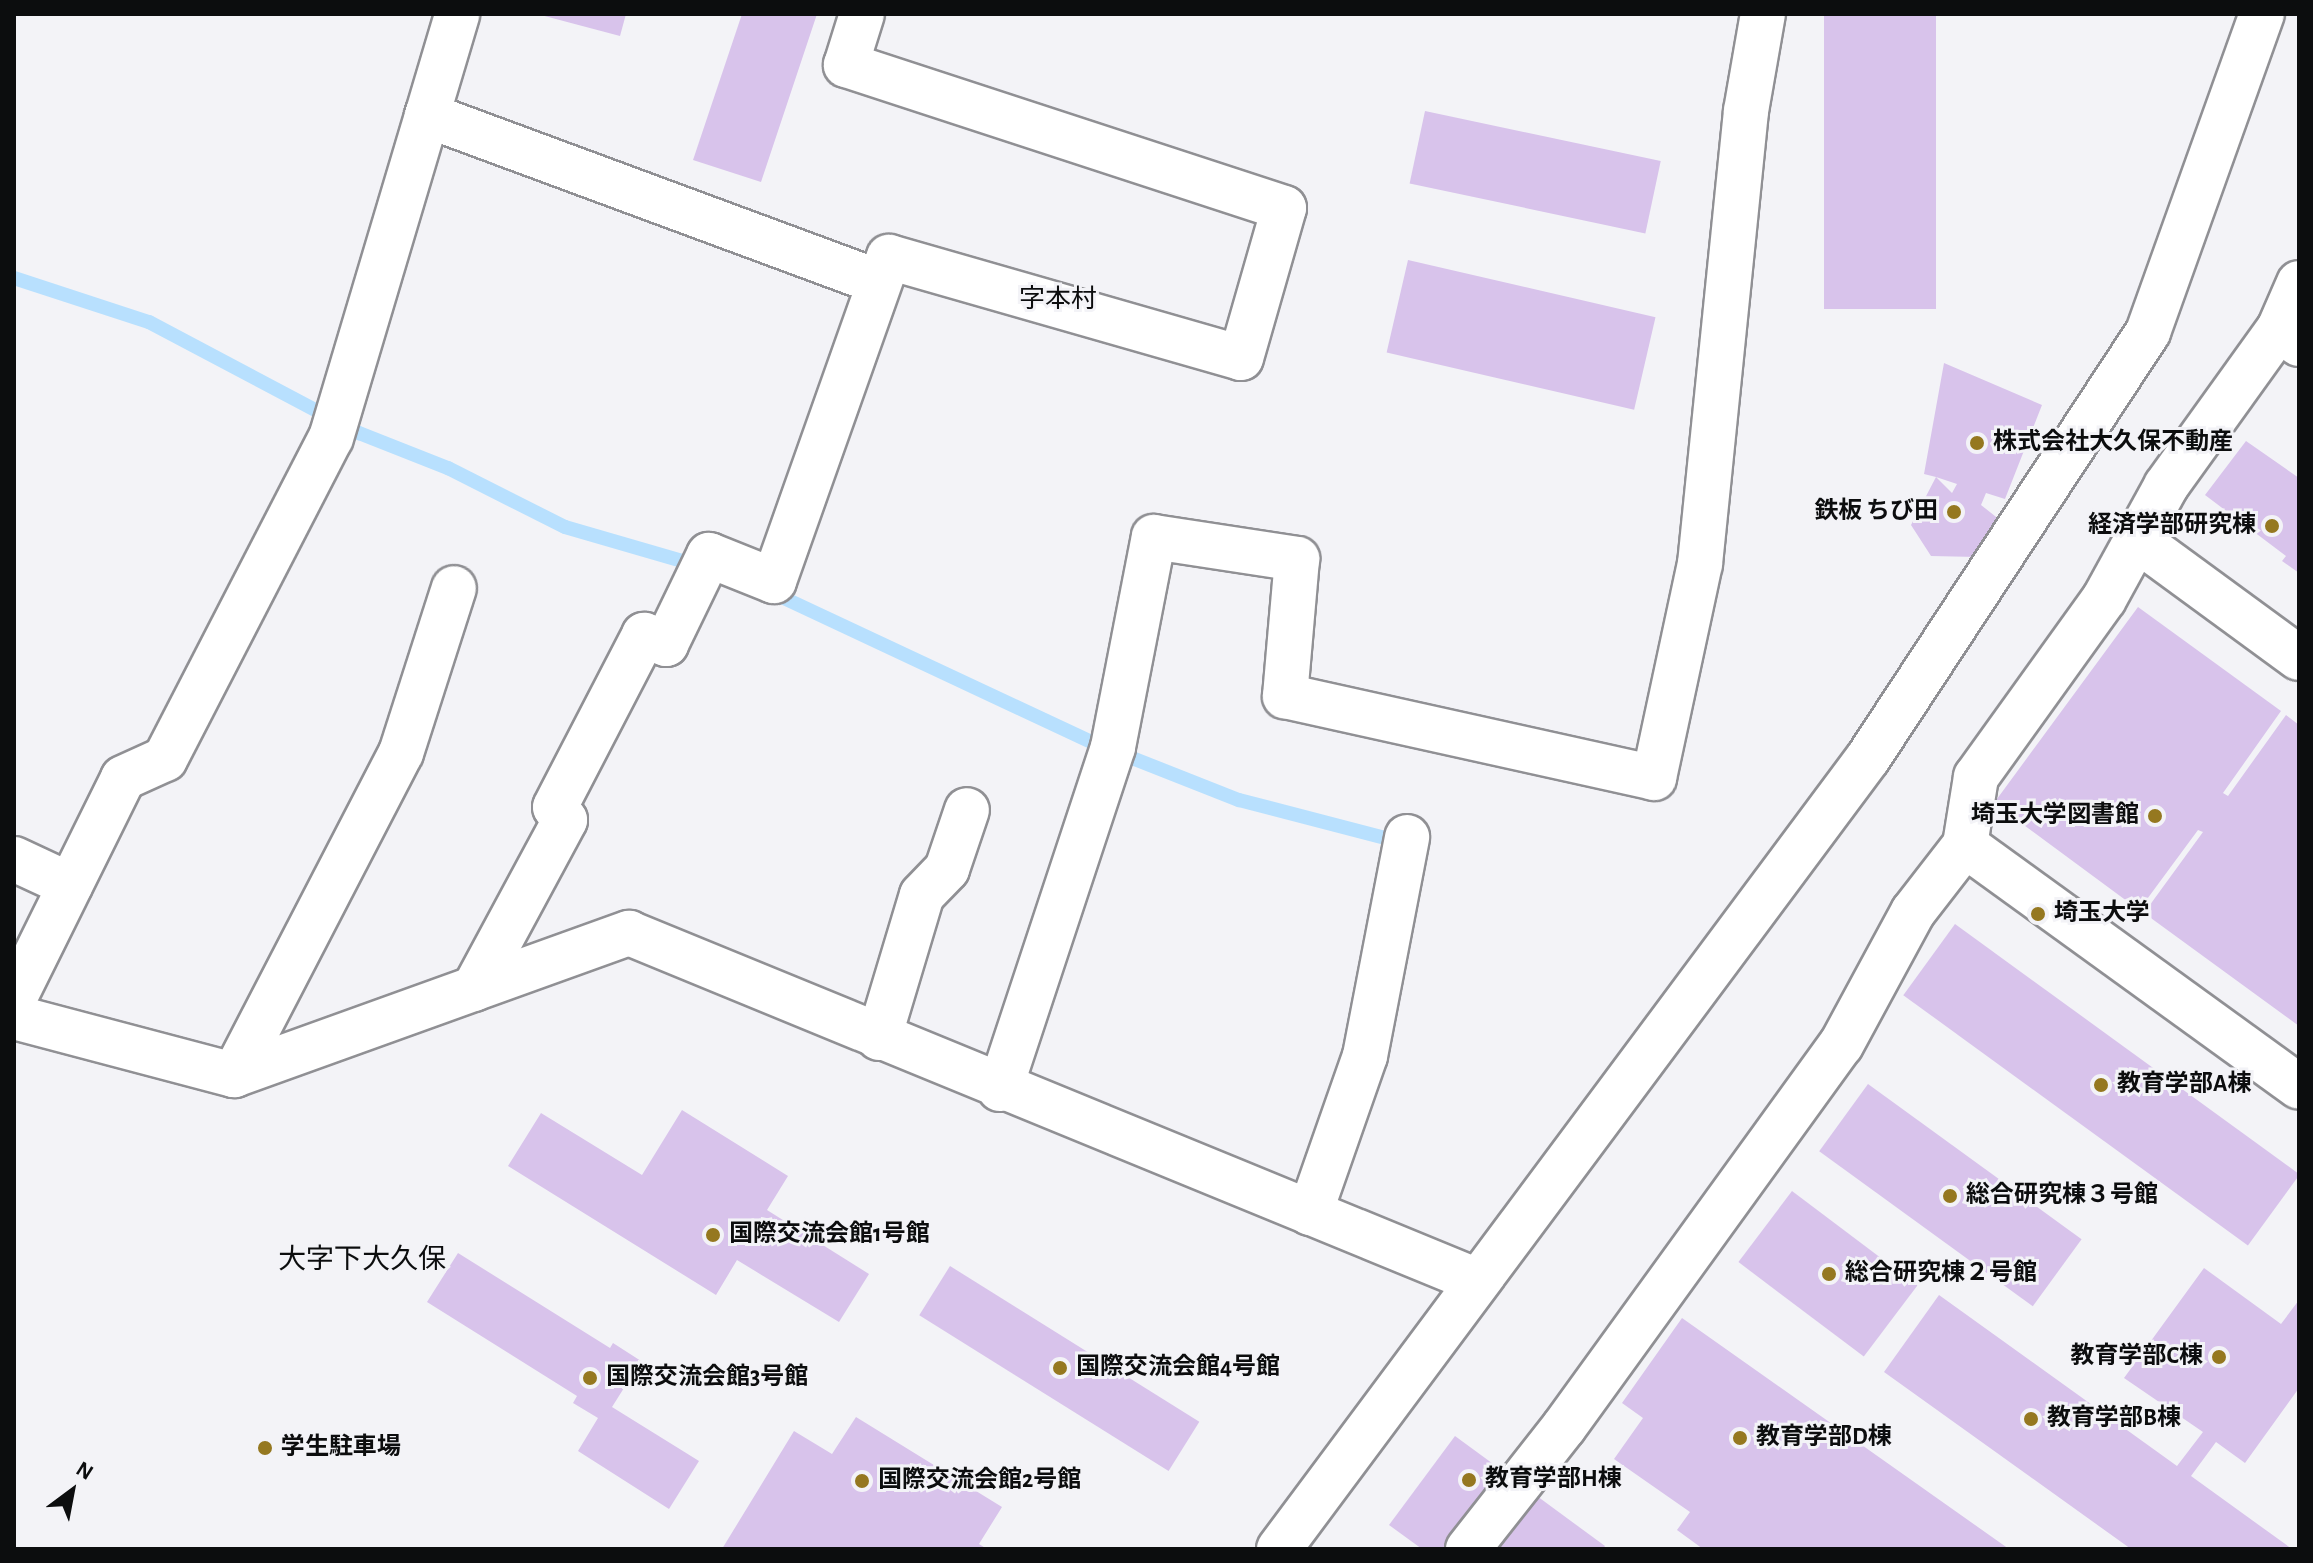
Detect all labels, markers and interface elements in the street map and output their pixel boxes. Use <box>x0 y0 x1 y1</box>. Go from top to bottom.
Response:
district label: 字本村 <box>1019 284 1097 316</box>
place label: 株式会社大久保不動産 <box>1993 429 2233 457</box>
marker: 株式会社大久保不動産 <box>1968 434 1986 452</box>
place label: 鉄板 ちび田 <box>1814 498 1938 526</box>
marker: 鉄板 ちび田 <box>1945 503 1963 521</box>
place label: 経済学部研究棟 <box>2088 512 2256 540</box>
marker: 経済学部研究棟 <box>2263 517 2281 535</box>
place label: 埼玉大学図書館 <box>1971 802 2139 830</box>
marker: 埼玉大学図書館 <box>2146 807 2164 825</box>
place label: 埼玉大学 <box>2054 900 2150 928</box>
marker: 埼玉大学 <box>2029 905 2047 923</box>
place label: 教育学部A棟 <box>2117 1071 2251 1099</box>
marker: 教育学部A棟 <box>2092 1076 2110 1094</box>
place label: 総合研究棟３号館 <box>1966 1182 2158 1210</box>
marker: 総合研究棟３号館 <box>1941 1187 1959 1205</box>
place label: 国際交流会館1号館 <box>729 1221 930 1249</box>
marker: 国際交流会館1号館 <box>704 1226 722 1244</box>
district label: 大字下大久保 <box>278 1243 446 1277</box>
place label: 総合研究棟２号館 <box>1845 1260 2037 1288</box>
marker: 総合研究棟２号館 <box>1820 1265 1838 1283</box>
place label: 教育学部C棟 <box>2071 1343 2203 1371</box>
marker: 教育学部C棟 <box>2210 1348 2228 1366</box>
place label: 国際交流会館4号館 <box>1076 1354 1280 1382</box>
marker: 国際交流会館4号館 <box>1051 1359 1069 1377</box>
place label: 国際交流会館3号館 <box>606 1364 808 1392</box>
marker: 国際交流会館3号館 <box>581 1369 599 1387</box>
place label: 教育学部B棟 <box>2047 1405 2181 1433</box>
marker: 教育学部B棟 <box>2022 1410 2040 1428</box>
place label: 教育学部D棟 <box>1756 1424 1892 1452</box>
marker: 教育学部D棟 <box>1731 1429 1749 1447</box>
place label: 学生駐車場 <box>281 1434 401 1462</box>
marker: 学生駐車場 <box>256 1439 274 1457</box>
north arrow <box>32 1451 112 1531</box>
text: N <box>72 1457 97 1484</box>
place label: 教育学部H棟 <box>1485 1466 1622 1494</box>
place label: 国際交流会館2号館 <box>878 1467 1081 1495</box>
marker: 教育学部H棟 <box>1460 1471 1478 1489</box>
marker: 国際交流会館2号館 <box>853 1472 871 1490</box>

